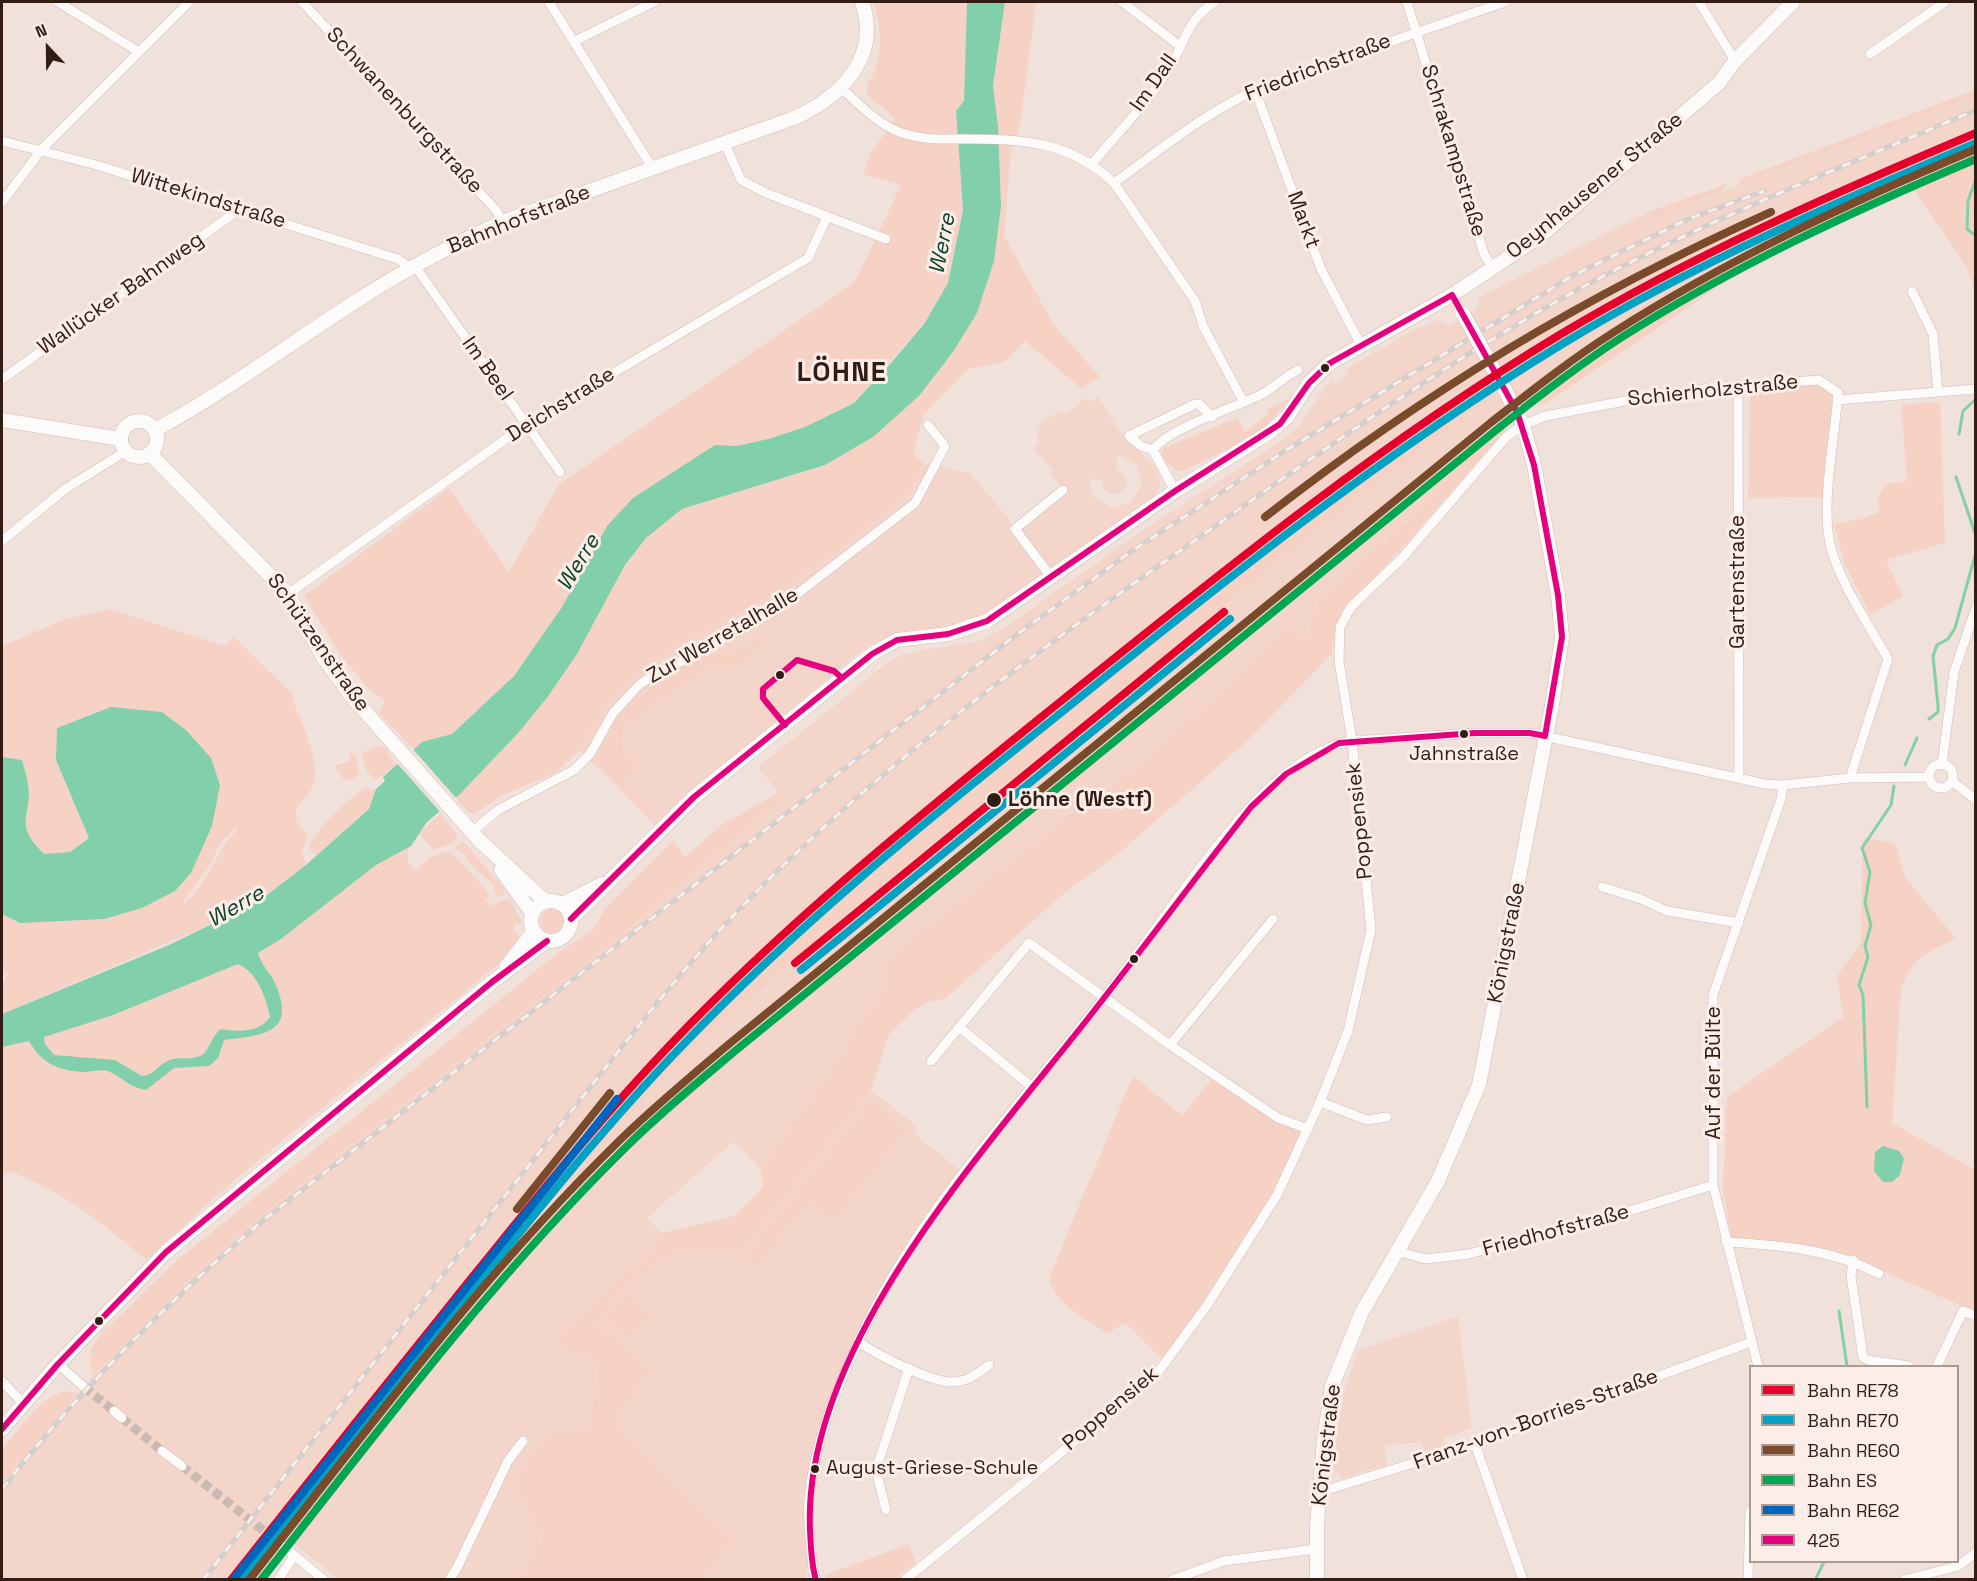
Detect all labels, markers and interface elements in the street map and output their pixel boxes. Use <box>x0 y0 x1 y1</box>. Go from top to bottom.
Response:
north arrow <box>18 18 78 78</box>
text: N <box>32 19 50 43</box>
street label: Schwanenburgstraße <box>320 23 488 199</box>
street label: Friedrichstraße <box>1241 29 1395 107</box>
street label: Im Dall <box>1125 49 1183 117</box>
street label: Schrakampstraße <box>1415 62 1491 240</box>
street label: Oeynhausener Straße <box>1502 107 1688 265</box>
street label: Wittekindstraße <box>127 163 289 235</box>
street label: Bahnhofstraße <box>444 180 594 260</box>
street label: Markt <box>1281 188 1325 252</box>
water label: Werre <box>924 211 962 277</box>
street label: Wallücker Bahnweg <box>33 227 209 361</box>
street label: Im Beel <box>456 332 518 406</box>
district label: LÖHNE <box>797 358 887 390</box>
street label: Deichstraße <box>502 362 620 448</box>
unlabelled marker <box>1319 362 1331 374</box>
street label: Schierholzstraße <box>1626 370 1800 412</box>
street label: Gartenstraße <box>1725 515 1751 649</box>
water label: Werre <box>552 530 606 596</box>
street label: Schützenstraße <box>261 569 375 717</box>
street label: Zur Werretalhalle <box>643 582 803 690</box>
unlabelled marker <box>774 669 786 681</box>
marker: Jahnstraße <box>1458 728 1470 740</box>
place label: Jahnstraße <box>1409 743 1519 767</box>
street label: Poppensiek <box>1341 761 1379 881</box>
place label: Löhne (Westf) <box>1008 787 1152 813</box>
marker: Löhne (Westf) <box>985 791 1003 809</box>
water label: Werre <box>203 880 269 934</box>
street label: Königstraße <box>1483 880 1531 1006</box>
unlabelled marker <box>1128 953 1140 965</box>
street label: Auf der Bülte <box>1701 1006 1727 1140</box>
street label: Friedhofstraße <box>1480 1199 1632 1263</box>
unlabelled marker <box>93 1315 105 1327</box>
street label: Poppensiek <box>1058 1362 1164 1456</box>
street label: Franz-von-Borries-Straße <box>1410 1364 1662 1476</box>
legend <box>1749 1365 1959 1563</box>
text: Bahn RE78 <box>1807 1379 1899 1402</box>
street label: Königstraße <box>1307 1383 1347 1507</box>
text: Bahn RE70 <box>1807 1409 1899 1432</box>
text: Bahn RE60 <box>1807 1439 1900 1462</box>
place label: August-Griese-Schule <box>826 1457 1038 1481</box>
marker: August-Griese-Schule <box>809 1463 821 1475</box>
text: Bahn ES <box>1807 1469 1877 1492</box>
text: Bahn RE62 <box>1807 1499 1899 1522</box>
text: 425 <box>1807 1529 1840 1552</box>

